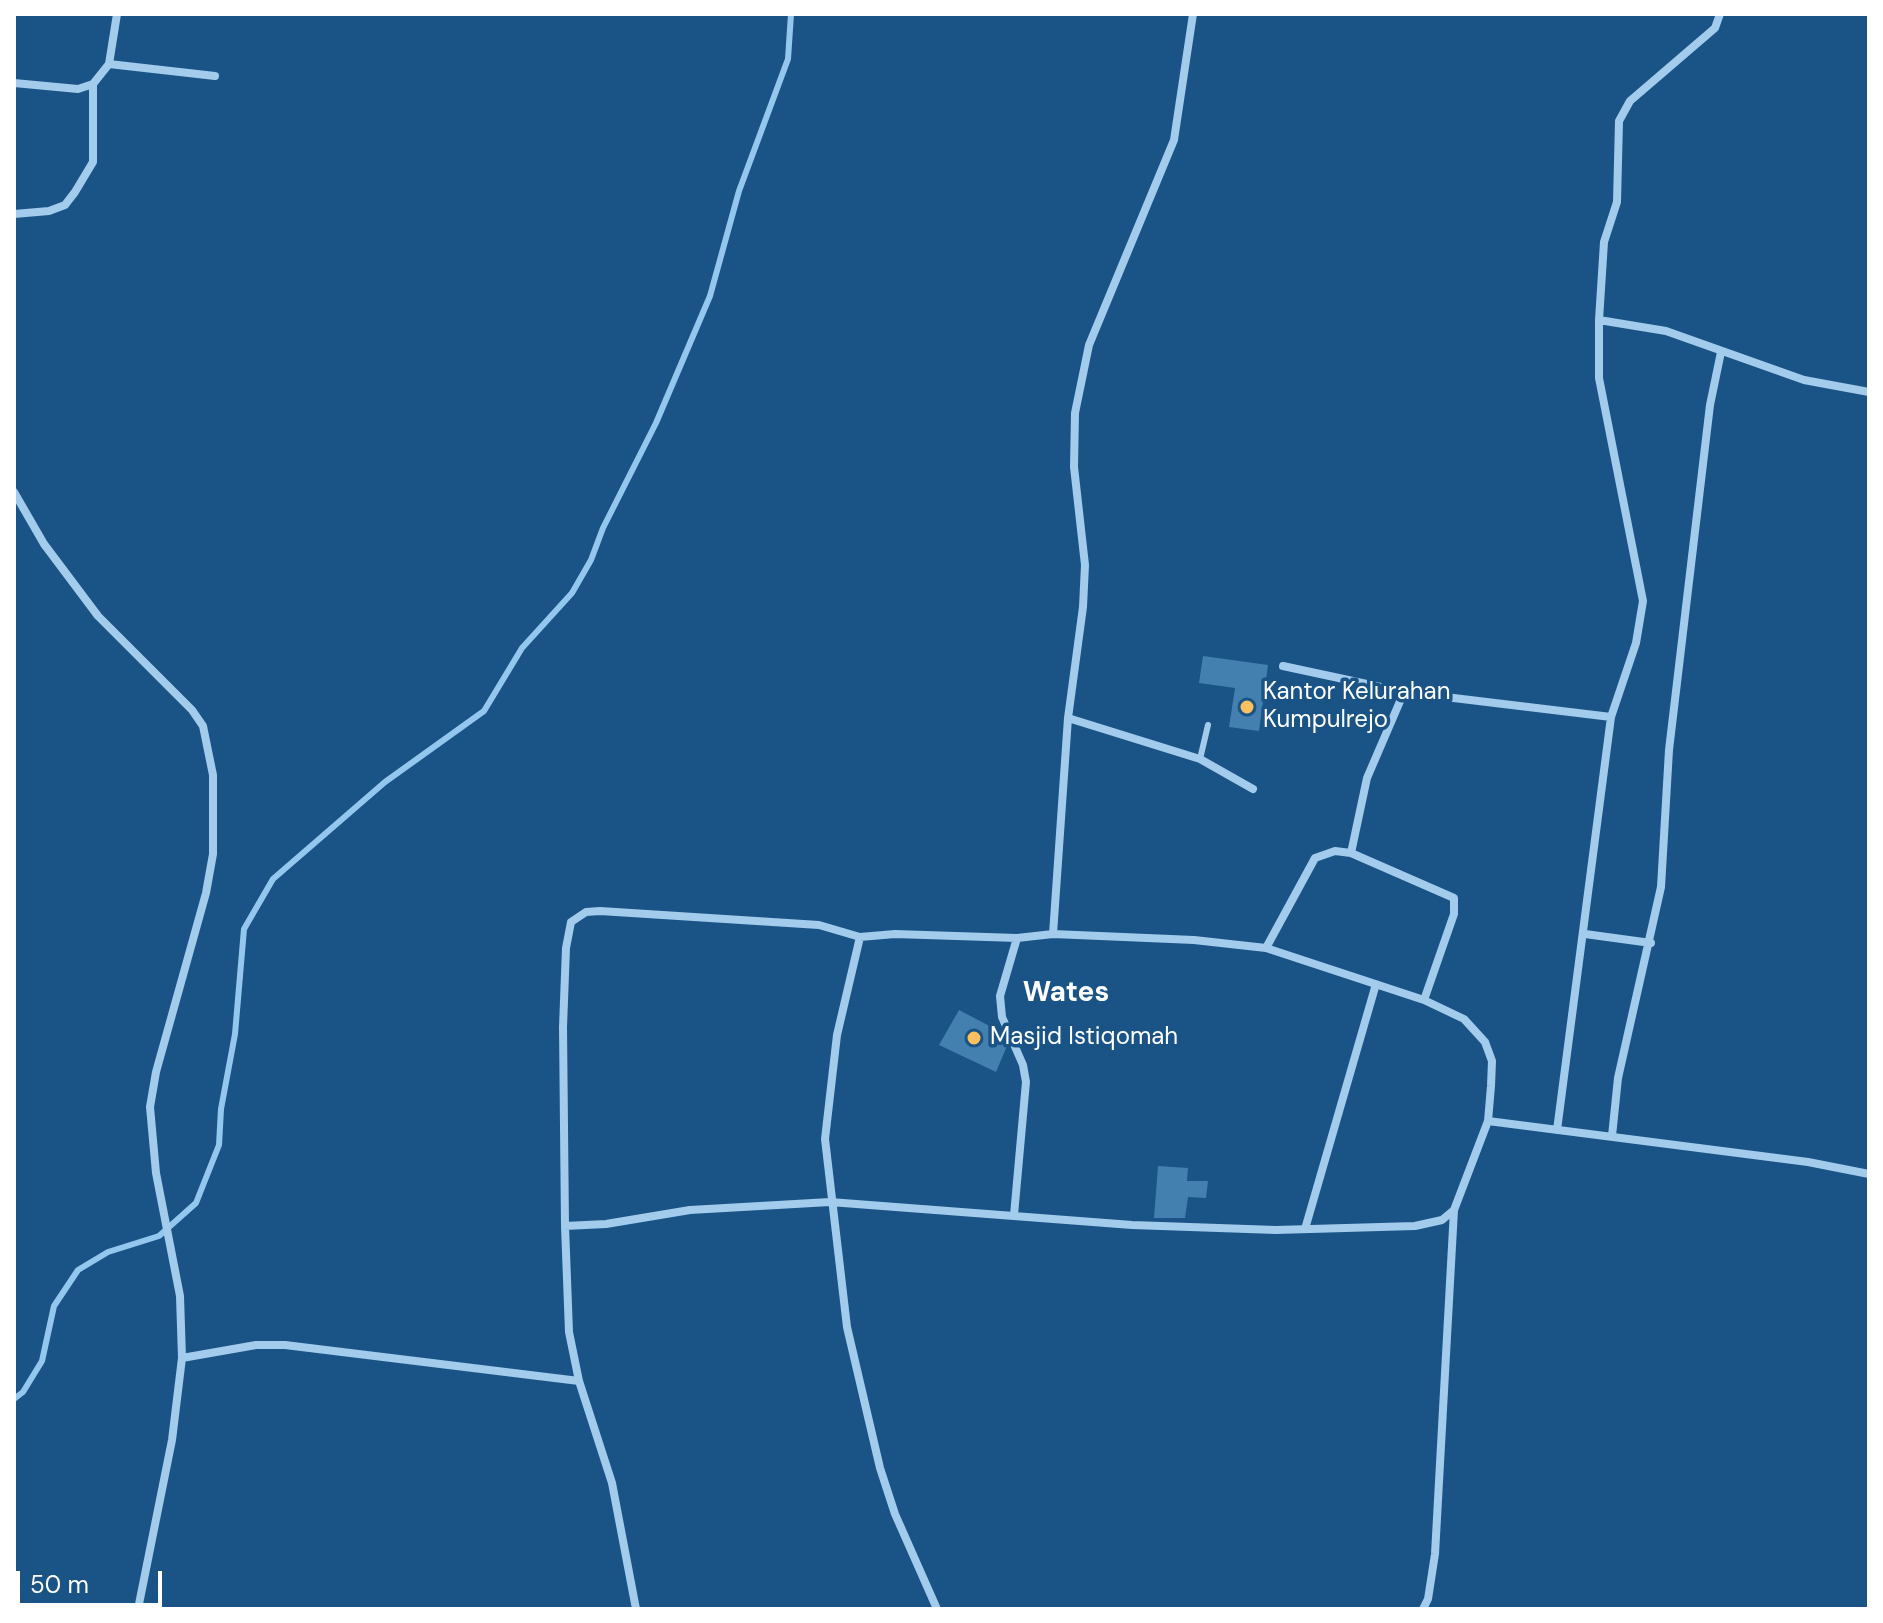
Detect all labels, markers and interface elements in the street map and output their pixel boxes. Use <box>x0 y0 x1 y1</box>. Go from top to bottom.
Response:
place label: Kantor Kelurahan Kumpulrejo <box>1263 679 1450 735</box>
marker: Kantor Kelurahan Kumpulrejo <box>1238 698 1256 716</box>
district label: Wates <box>1023 977 1109 1011</box>
place label: Masjid Istiqomah <box>990 1024 1178 1052</box>
marker: Masjid Istiqomah <box>965 1029 983 1047</box>
scale bar <box>20 1555 166 1605</box>
text: 50 m <box>30 1569 89 1600</box>

